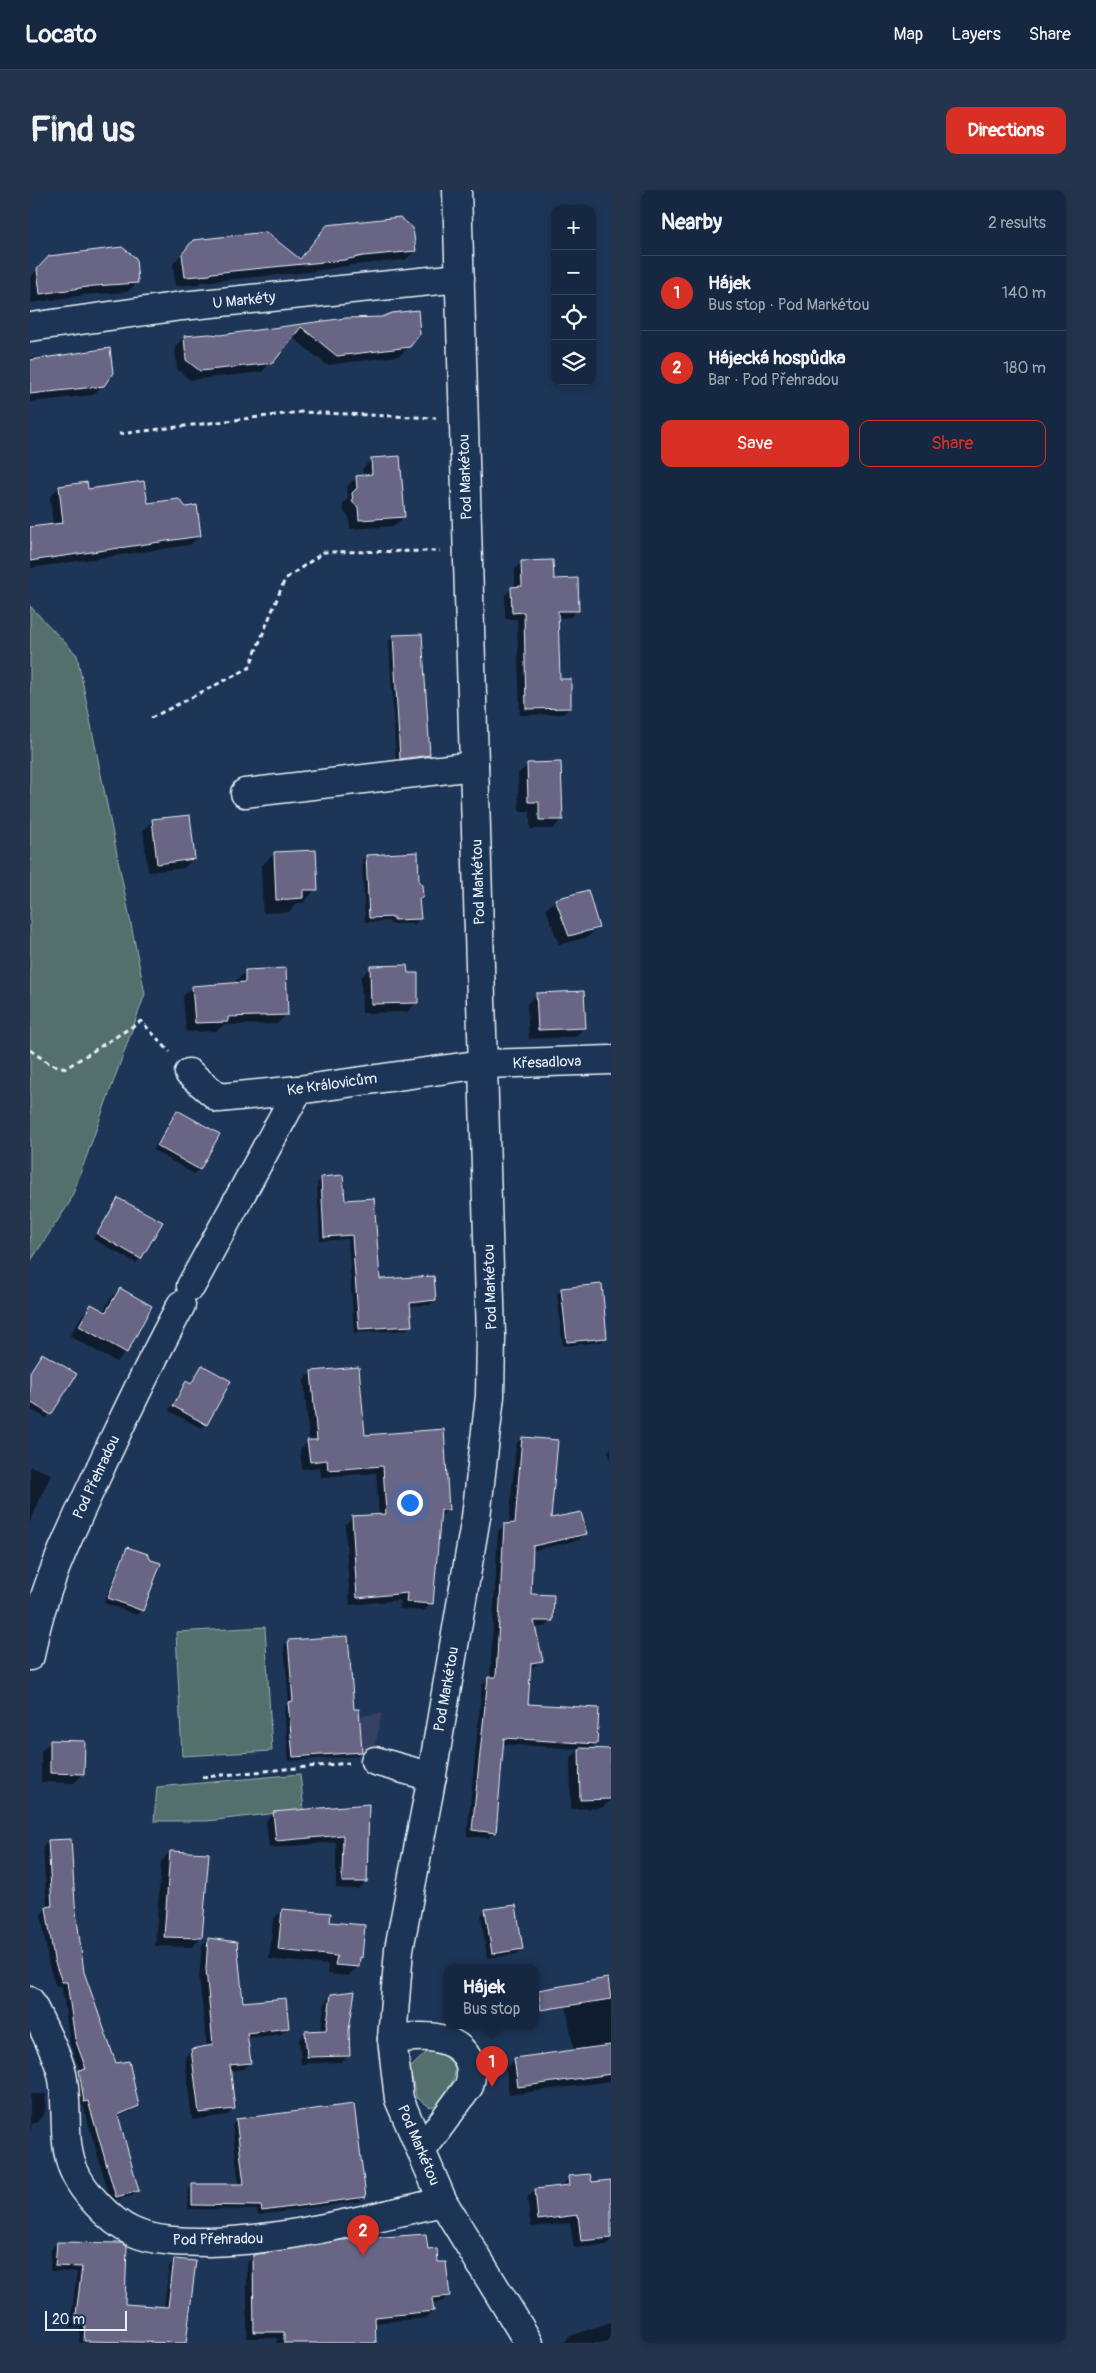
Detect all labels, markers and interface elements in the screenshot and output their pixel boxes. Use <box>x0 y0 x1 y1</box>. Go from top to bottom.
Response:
text: Locato <box>25 20 97 49</box>
text: Map <box>894 23 923 46</box>
text: Layers <box>951 23 1001 46</box>
text: Share <box>1029 23 1071 46</box>
button: Directions <box>946 107 1066 154</box>
text: Find us <box>30 108 135 152</box>
map controls <box>551 205 596 385</box>
button: + <box>551 205 596 250</box>
text: Nearby <box>661 209 722 236</box>
text: 2 results <box>988 213 1046 233</box>
button: − <box>551 250 596 295</box>
text: Hájek <box>708 271 751 295</box>
text: 1 <box>674 283 680 303</box>
text: 140 m <box>1002 283 1046 303</box>
street label: U Markéty <box>212 288 277 313</box>
button: locate <box>551 295 596 340</box>
text: Bus stop · Pod Markétou <box>708 295 869 315</box>
button: layers <box>551 340 596 385</box>
text: Hájecká hospůdka <box>708 346 846 370</box>
text: 2 <box>673 358 681 378</box>
text: 180 m <box>1003 358 1046 378</box>
text: Bar · Pod Přehradou <box>708 370 839 390</box>
button: Save <box>661 420 849 467</box>
button: Share <box>859 420 1046 467</box>
street label: Pod Markétou <box>455 434 476 520</box>
street label: Pod Markétou <box>468 839 489 925</box>
street label: Křesadlova <box>512 1052 582 1073</box>
street label: Ke Královicům <box>286 1069 378 1100</box>
street label: Pod Markétou <box>480 1244 501 1330</box>
street label: Pod Přehradou <box>69 1432 124 1522</box>
your location <box>397 1490 423 1516</box>
street label: Pod Markétou <box>430 1645 463 1733</box>
popup <box>444 1964 539 2029</box>
text: Hájek <box>463 1975 505 1999</box>
text: Bus stop <box>463 1999 520 2019</box>
pin: 1 <box>476 2046 508 2087</box>
street label: Pod Markétou <box>393 2102 444 2188</box>
pin: 2 <box>347 2215 379 2256</box>
street label: Pod Přehradou <box>173 2229 263 2250</box>
scale bar <box>45 2308 128 2331</box>
text: 20 m <box>52 2311 85 2328</box>

